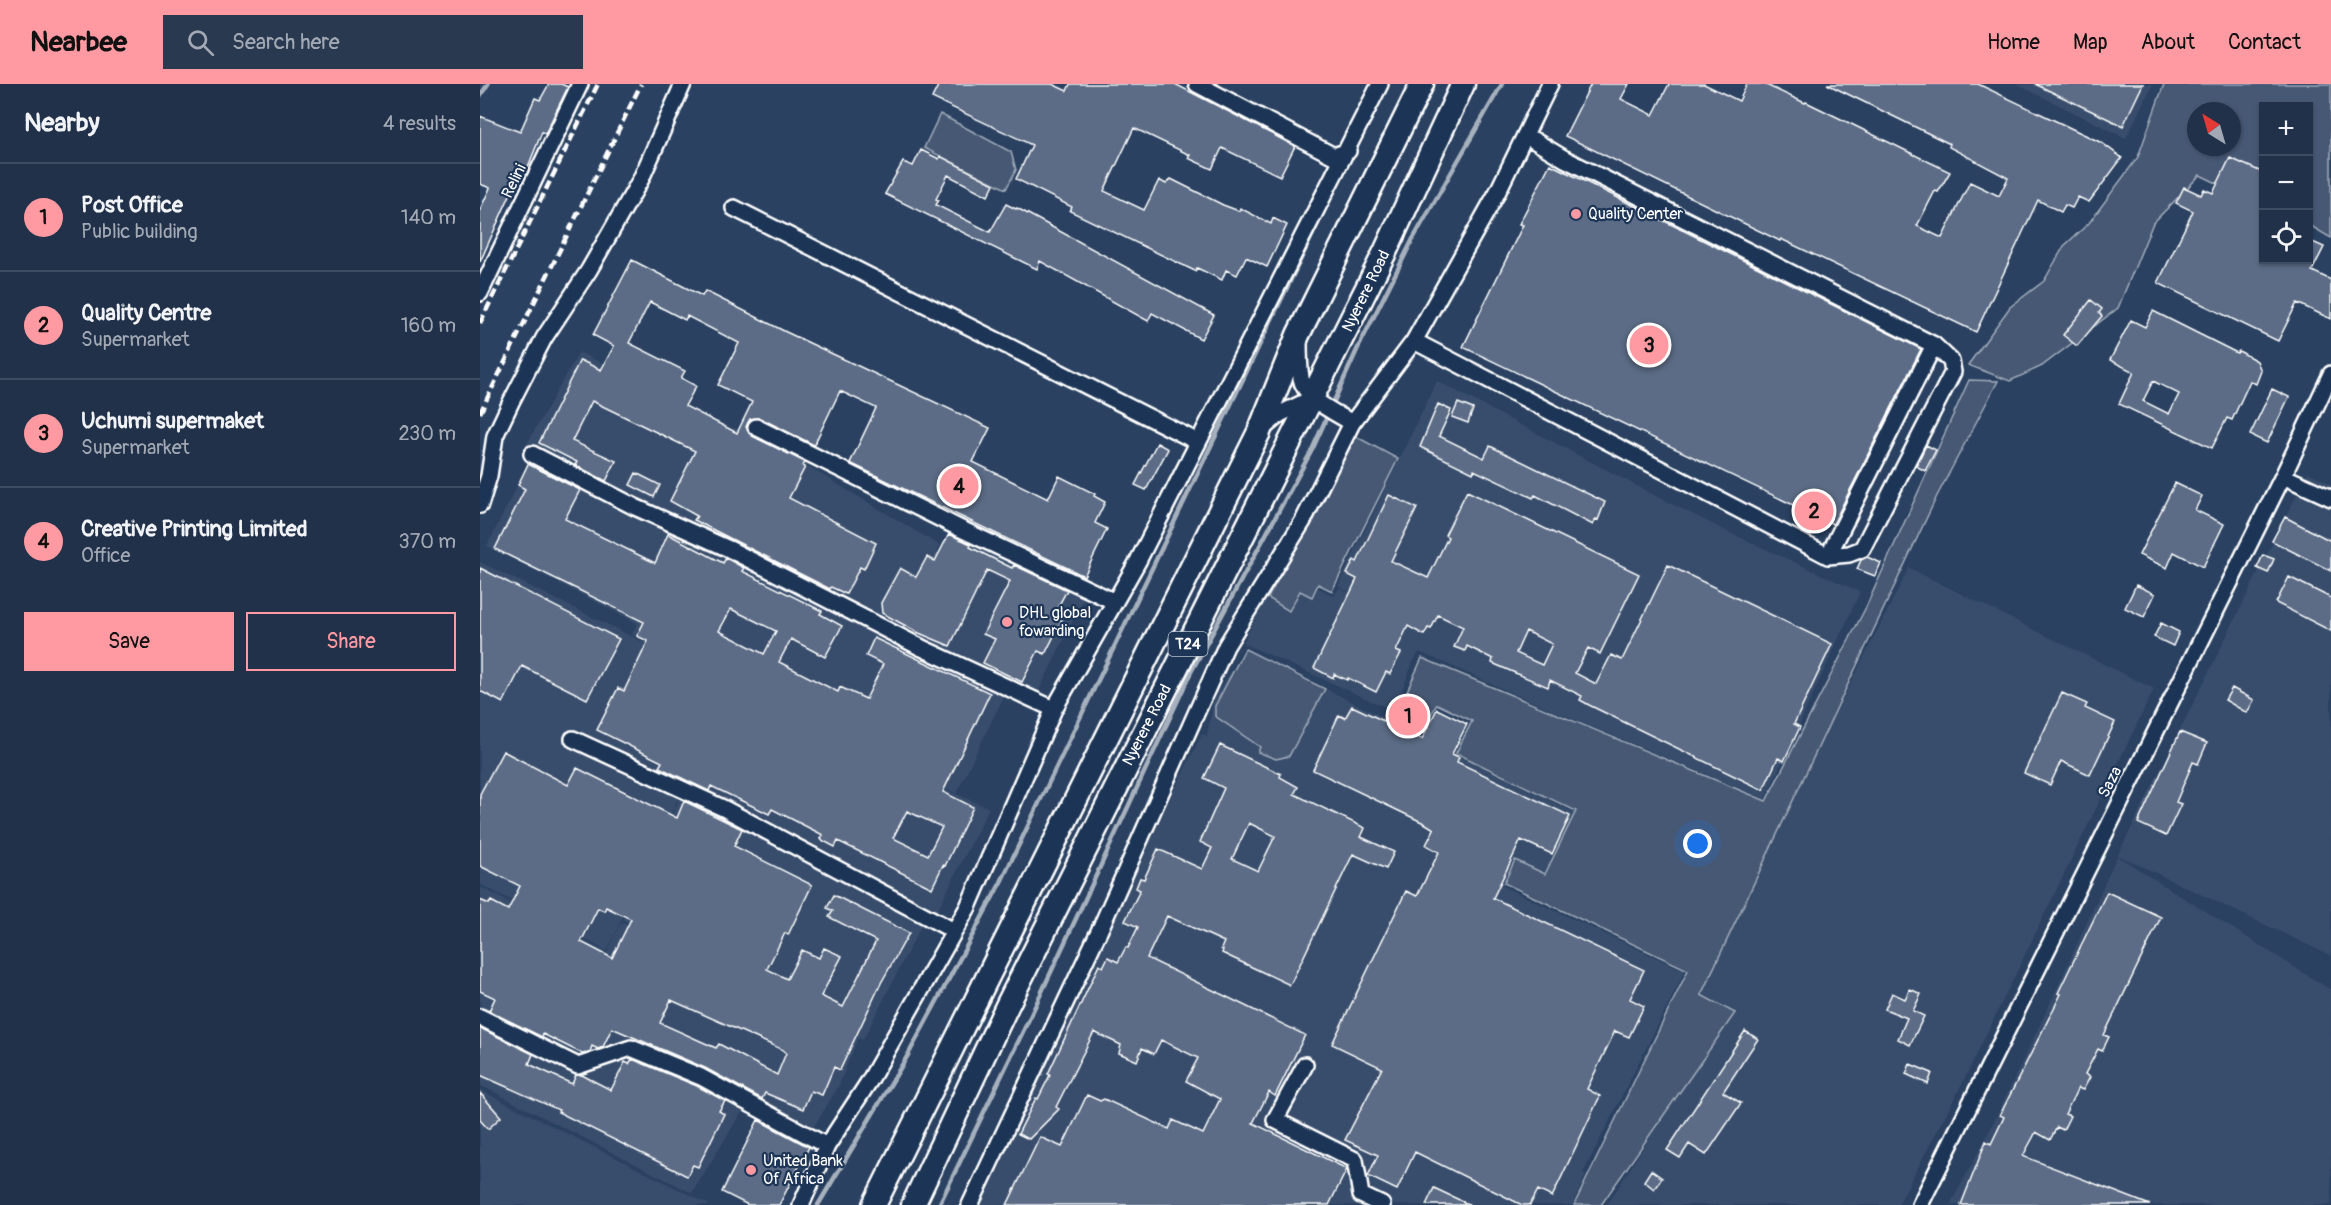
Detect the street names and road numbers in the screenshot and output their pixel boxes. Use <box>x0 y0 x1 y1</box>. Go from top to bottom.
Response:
street label: Relini <box>497 161 531 201</box>
street label: Nyerere Road <box>1338 247 1394 335</box>
road number: T24 <box>1168 632 1208 656</box>
street label: Nyerere Road <box>1118 681 1176 769</box>
street label: Saza <box>2094 763 2126 801</box>

